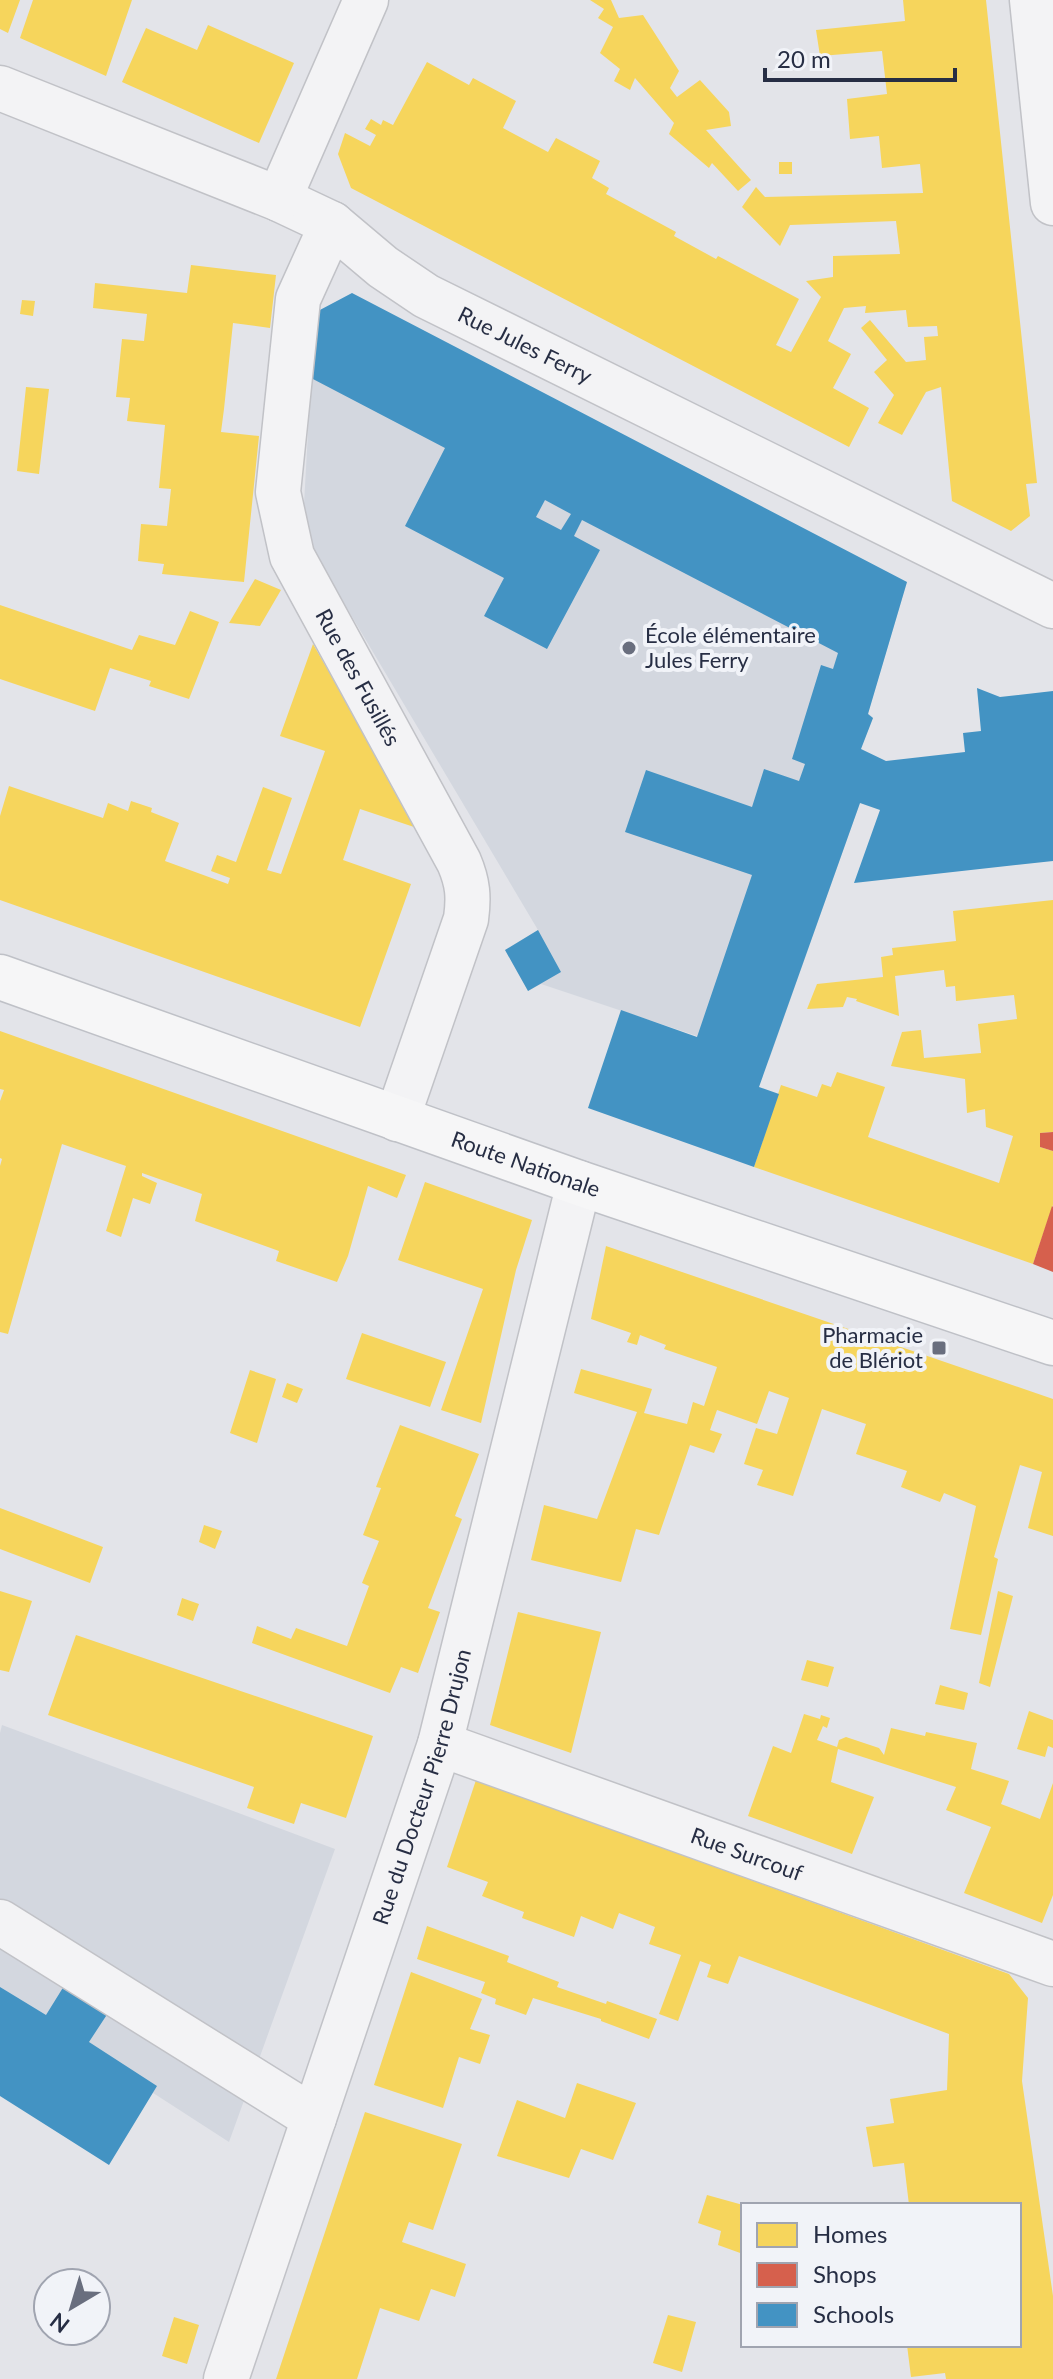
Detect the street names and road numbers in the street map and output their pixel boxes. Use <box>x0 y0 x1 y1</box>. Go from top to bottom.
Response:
street label: Rue Jules Ferry <box>454 300 597 389</box>
street label: Rue des Fusillés <box>310 604 407 750</box>
street label: Route Nationale <box>448 1125 604 1202</box>
street label: Rue du Docteur Pierre Drujon <box>366 1646 476 1928</box>
street label: Rue Surcouf <box>687 1821 807 1886</box>

